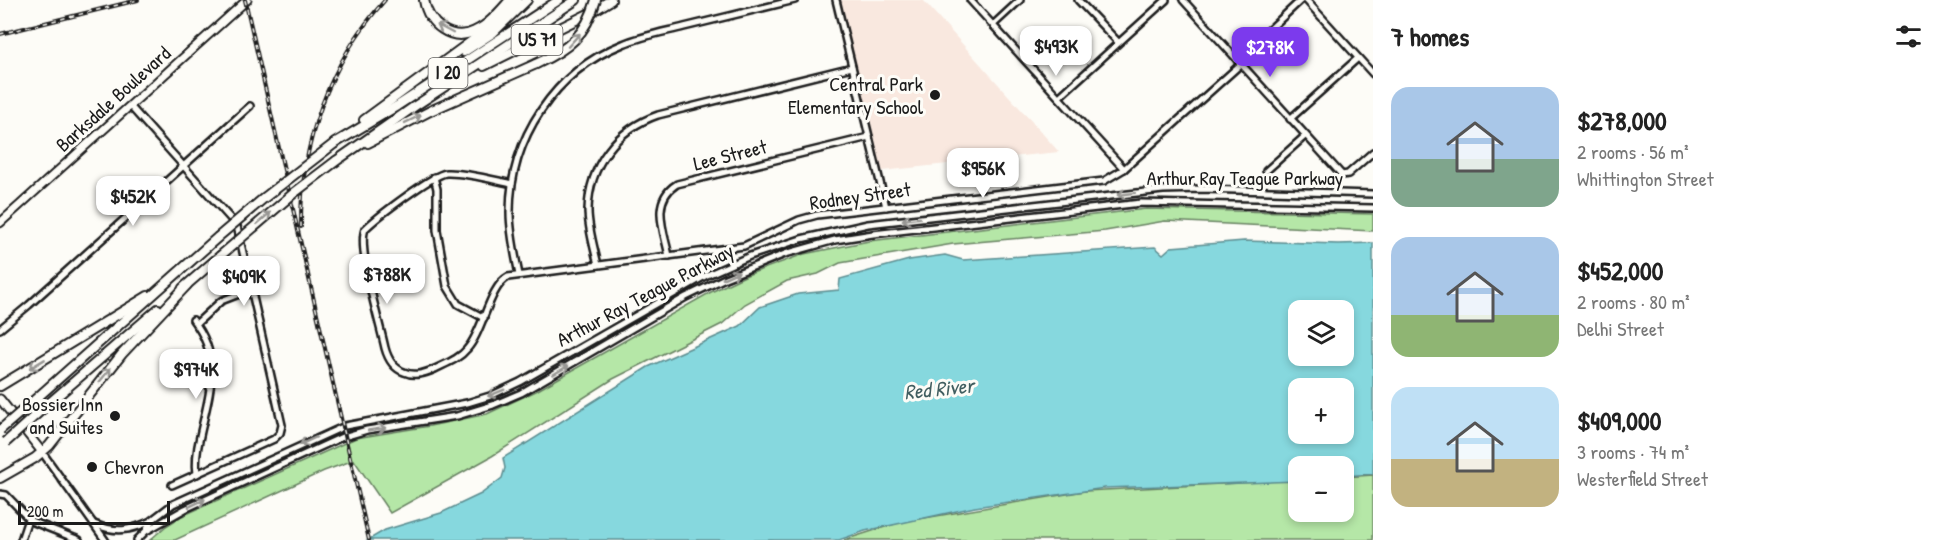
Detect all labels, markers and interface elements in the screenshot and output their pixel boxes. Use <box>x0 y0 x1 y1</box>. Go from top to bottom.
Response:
text: 7 homes <box>1391 19 1469 54</box>
icon: filters <box>1892 20 1925 53</box>
one-way arrow <box>436 23 454 35</box>
road number: US 71 <box>512 25 562 55</box>
pin: $493K <box>1014 26 1098 77</box>
pin: $278K <box>1228 27 1312 78</box>
one-way arrow <box>567 32 581 47</box>
text: $493K <box>1034 32 1078 59</box>
text: $278K <box>1246 33 1294 60</box>
street label: Barksdale Boulevard <box>49 40 176 158</box>
road number: I 20 <box>428 58 468 88</box>
place label: Central Park Elementary School <box>788 70 924 120</box>
marker: Central Park Elementary School <box>928 88 942 102</box>
text: $278,000 <box>1577 103 1667 138</box>
icon: home <box>1439 111 1511 183</box>
one-way arrow <box>404 113 422 125</box>
street label: Lee Street <box>690 132 770 177</box>
text: 2 rooms · 56 m² <box>1577 138 1689 165</box>
pin: $956K <box>941 148 1025 199</box>
text: $956K <box>961 154 1005 181</box>
street label: Arthur Ray Teague Parkway <box>1147 164 1343 191</box>
text: Whittington Street <box>1577 165 1714 192</box>
street label: Rodney Street <box>808 175 913 216</box>
pin: $452K <box>91 176 175 227</box>
text: $452K <box>110 182 156 209</box>
one-way arrow <box>1116 189 1136 200</box>
one-way arrow <box>256 211 271 225</box>
one-way arrow <box>902 214 922 225</box>
street label: Arthur Ray Teague Parkway <box>552 236 738 353</box>
text: $452,000 <box>1577 253 1663 288</box>
pin: $788K <box>345 254 429 305</box>
pin: $409K <box>202 256 286 307</box>
text: $788K <box>363 260 411 287</box>
icon: home <box>1439 261 1511 333</box>
text: $409K <box>222 262 266 289</box>
one-way arrow <box>721 269 739 280</box>
text: 2 rooms · 80 m² <box>1577 288 1690 315</box>
map controls <box>1288 300 1354 522</box>
button: layers <box>1288 300 1354 366</box>
text: Delhi Street <box>1577 315 1664 342</box>
pin: $974K <box>154 349 238 400</box>
text: $974K <box>173 355 219 382</box>
one-way arrow <box>29 358 46 370</box>
one-way arrow <box>552 364 569 376</box>
one-way arrow <box>99 367 112 383</box>
water label: Red River <box>903 370 978 407</box>
button: + <box>1288 378 1354 444</box>
one-way arrow <box>487 388 506 399</box>
place label: Bossier Inn and Suites <box>22 390 103 440</box>
text: $409,000 <box>1577 403 1661 438</box>
marker: Bossier Inn and Suites <box>108 409 122 423</box>
icon: home <box>1439 411 1511 483</box>
one-way arrow <box>367 423 386 434</box>
one-way arrow <box>299 436 317 447</box>
text: 3 rooms · 74 m² <box>1577 438 1689 465</box>
place label: Chevron <box>104 453 164 480</box>
button: − <box>1288 456 1354 522</box>
marker: Chevron <box>85 460 99 474</box>
text: Westerfield Street <box>1577 465 1708 492</box>
one-way arrow <box>188 496 206 508</box>
scale bar <box>18 498 170 526</box>
text: 200 m <box>27 500 63 522</box>

